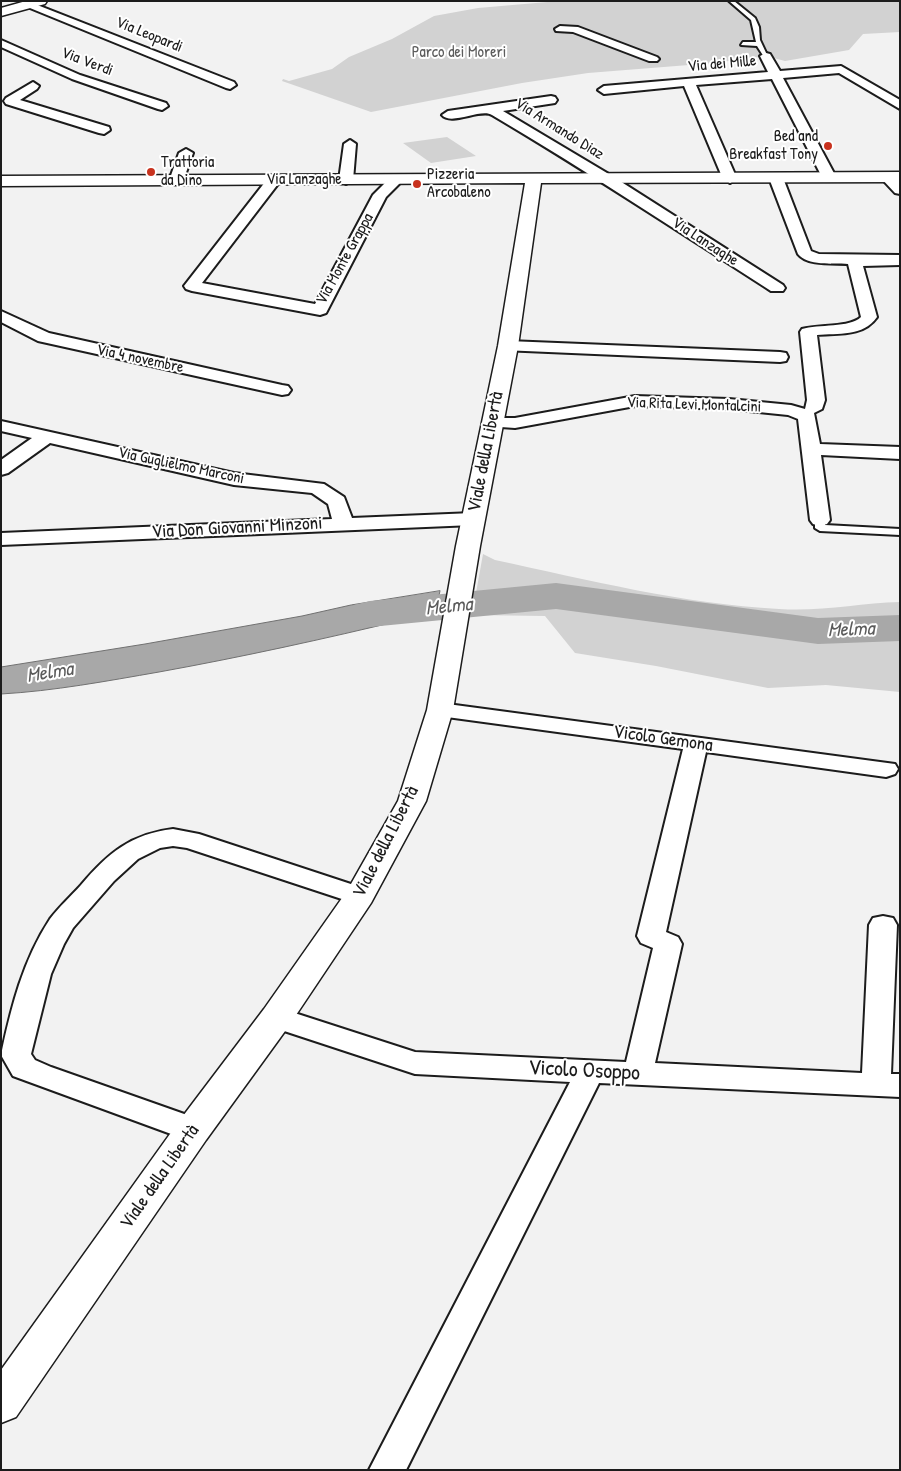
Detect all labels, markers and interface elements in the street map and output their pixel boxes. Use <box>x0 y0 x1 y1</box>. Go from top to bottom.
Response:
street label: Via Leopardi <box>113 13 185 57</box>
street label: Via Verdi <box>58 43 116 81</box>
park label: Parco dei Moreri <box>412 43 506 63</box>
street label: Via dei Mille <box>687 51 757 77</box>
street label: Via Armando Diaz <box>511 94 607 164</box>
place label: Bed and Breakfast Tony <box>729 127 818 165</box>
marker: Bed and Breakfast Tony <box>822 140 834 152</box>
place label: Trattoria da Dino <box>161 153 214 191</box>
place label: Pizzeria Arcobaleno <box>427 165 491 203</box>
marker: Trattoria da Dino <box>145 166 157 178</box>
street label: Via Lanzaghe <box>266 170 342 190</box>
marker: Pizzeria Arcobaleno <box>411 178 423 190</box>
street label: Via Monte Grappa <box>312 210 378 308</box>
street label: Via Lanzaghe <box>668 213 742 271</box>
street label: Via 4 novembre <box>95 340 185 378</box>
street label: Viale della Libertà <box>463 390 509 514</box>
street label: Via Rita Levi Montalcini <box>626 393 762 417</box>
street label: Via Guglielmo Marconi <box>116 443 246 489</box>
street label: Via Don Giovanni Minzoni <box>151 512 323 544</box>
water label: Melma <box>425 593 473 621</box>
water label: Melma <box>827 617 875 643</box>
water label: Melma <box>25 658 75 688</box>
street label: Vicolo Gemona <box>612 721 714 757</box>
street label: Viale della Libertà <box>348 782 424 902</box>
street label: Vicolo Osoppo <box>528 1055 640 1087</box>
street label: Viale della Libertà <box>116 1120 204 1234</box>

